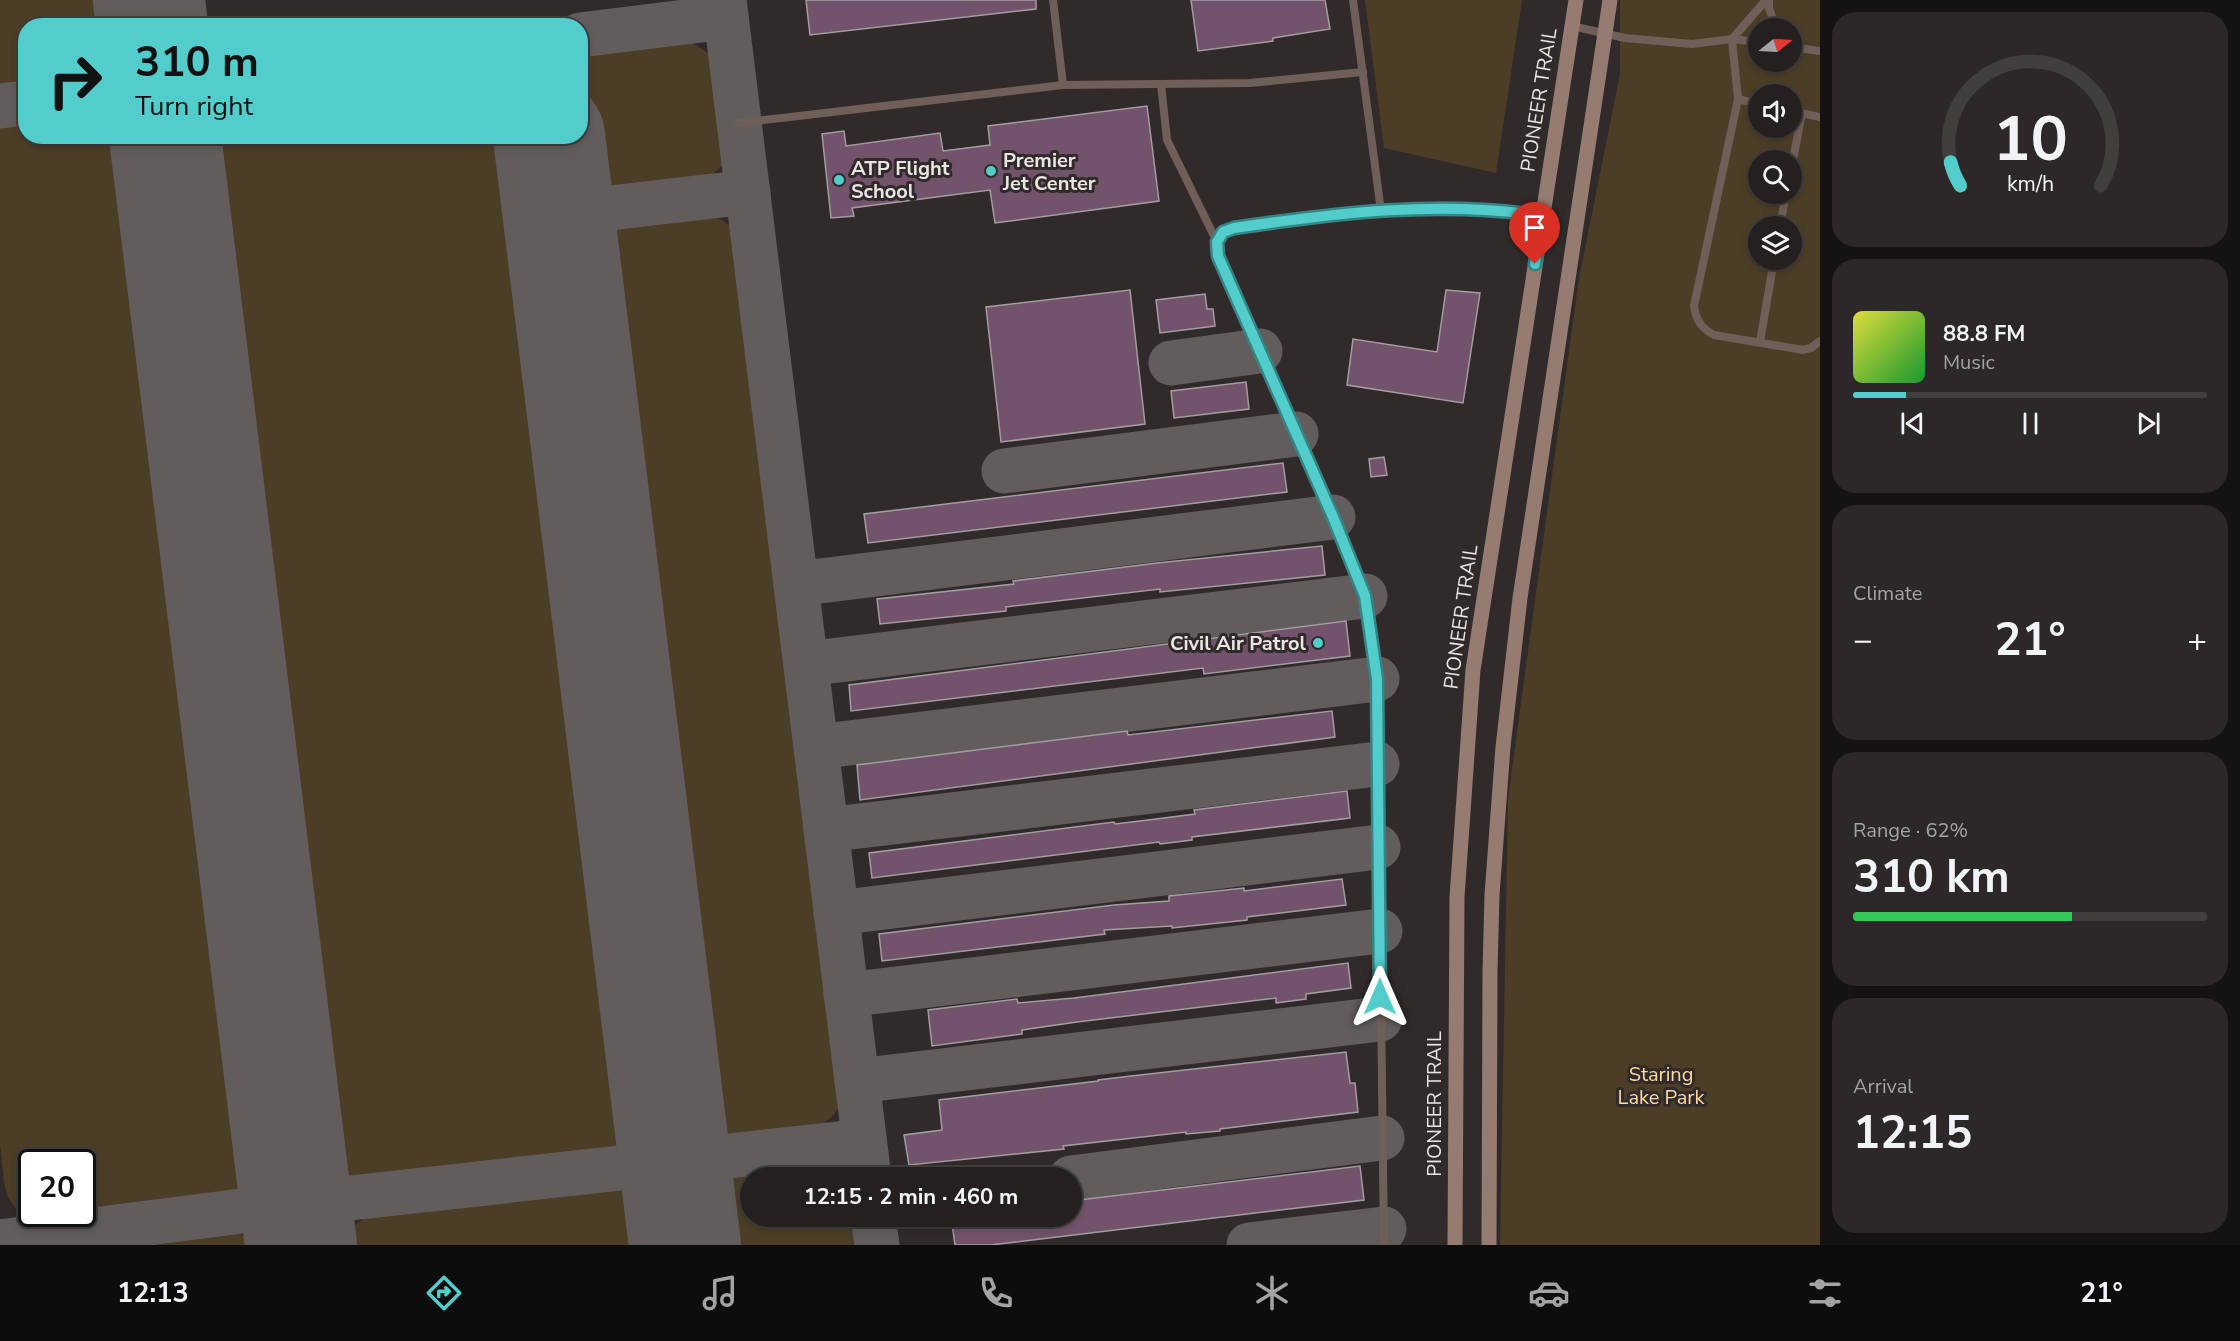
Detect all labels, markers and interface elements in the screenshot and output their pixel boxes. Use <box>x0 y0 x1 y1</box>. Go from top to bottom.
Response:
north arrow <box>1748 18 1802 72</box>
map controls <box>1748 18 1802 270</box>
street label: PIONEER TRAIL <box>1514 26 1564 174</box>
text: 310 m <box>135 34 259 91</box>
icon: right <box>36 42 114 120</box>
button: sound <box>1748 84 1802 138</box>
text: Turn right <box>135 88 253 125</box>
text: 10 <box>1993 97 2067 182</box>
place label: Premier Jet Center <box>1002 147 1096 197</box>
button: search <box>1748 150 1802 204</box>
place label: ATP Flight School <box>851 155 950 205</box>
marker: Premier Jet Center <box>984 164 998 178</box>
text: km/h <box>2006 170 2054 200</box>
marker: ATP Flight School <box>832 173 846 187</box>
pin <box>1509 202 1560 264</box>
icon: arrive <box>1518 211 1551 244</box>
button: layers <box>1748 216 1802 270</box>
text: 88.8 FM <box>1943 319 2025 349</box>
text: Music <box>1943 349 1995 376</box>
icon: previous <box>1896 407 1929 440</box>
icon: pause <box>2014 407 2047 440</box>
icon: next <box>2132 407 2165 440</box>
street label: PIONEER TRAIL <box>1438 543 1485 691</box>
text: Climate <box>1853 580 1922 607</box>
text: 21° <box>1994 610 2066 671</box>
text: − <box>1853 618 1873 663</box>
text: + <box>2187 618 2207 663</box>
place label: Civil Air Patrol <box>1170 630 1307 657</box>
marker: Civil Air Patrol <box>1311 636 1325 650</box>
text: Range · 62% <box>1853 817 1968 844</box>
text: 310 km <box>1853 847 2010 908</box>
position arrow <box>1348 965 1412 1029</box>
street label: PIONEER TRAIL <box>1421 1031 1448 1177</box>
park label: Staring Lake Park <box>1618 1061 1705 1111</box>
text: Arrival <box>1853 1073 1913 1100</box>
text: 12:15 <box>1853 1103 1972 1164</box>
speed limit sign: 20 <box>18 1149 96 1227</box>
text: 12:15 · 2 min · 460 m <box>804 1182 1018 1212</box>
icon: directions <box>423 1272 465 1314</box>
icon: music <box>699 1272 741 1314</box>
icon: phone <box>975 1272 1017 1314</box>
icon: climate <box>1251 1272 1293 1314</box>
icon: car <box>1528 1272 1570 1314</box>
icon: filters <box>1804 1272 1846 1314</box>
text: 12:13 <box>117 1275 189 1312</box>
text: 21° <box>2080 1275 2123 1312</box>

